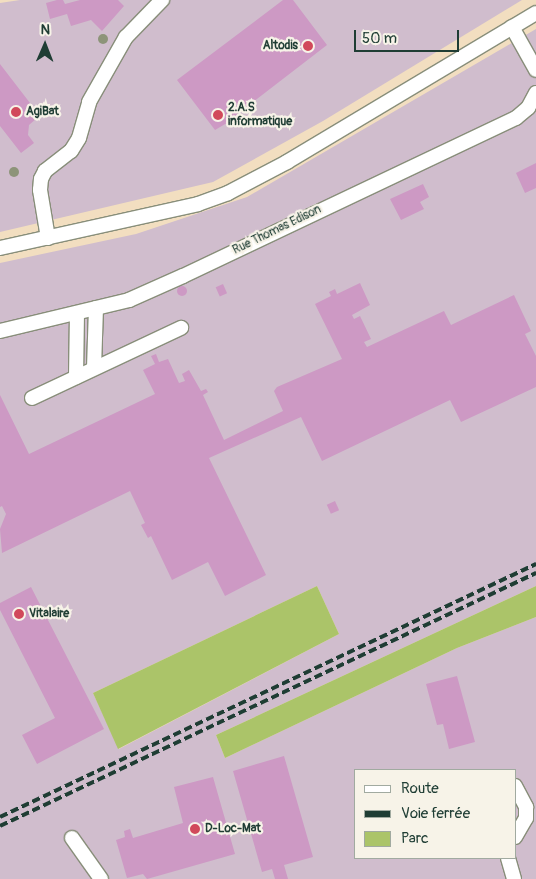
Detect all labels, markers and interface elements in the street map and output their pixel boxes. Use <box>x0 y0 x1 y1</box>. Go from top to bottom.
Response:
north arrow <box>20 20 70 70</box>
scale bar <box>356 20 461 52</box>
text: N <box>40 21 50 38</box>
text: 50 m <box>362 29 397 48</box>
place label: Altodis <box>263 39 298 53</box>
marker: Altodis <box>302 40 314 52</box>
place label: 2.A.S informatique <box>228 101 292 129</box>
place label: AgiBat <box>26 105 59 119</box>
marker: AgiBat <box>10 106 22 118</box>
marker: 2.A.S informatique <box>212 109 224 121</box>
street label: Rue Thomas Edison <box>230 202 324 258</box>
place label: Vitalaire <box>29 607 69 621</box>
marker: Vitalaire <box>13 608 25 620</box>
legend <box>354 769 516 859</box>
text: Route <box>401 779 439 798</box>
text: Voie ferrée <box>401 804 470 823</box>
place label: D-Loc-Mat <box>205 822 261 836</box>
marker: D-Loc-Mat <box>189 823 201 835</box>
text: Parc <box>401 829 429 848</box>

